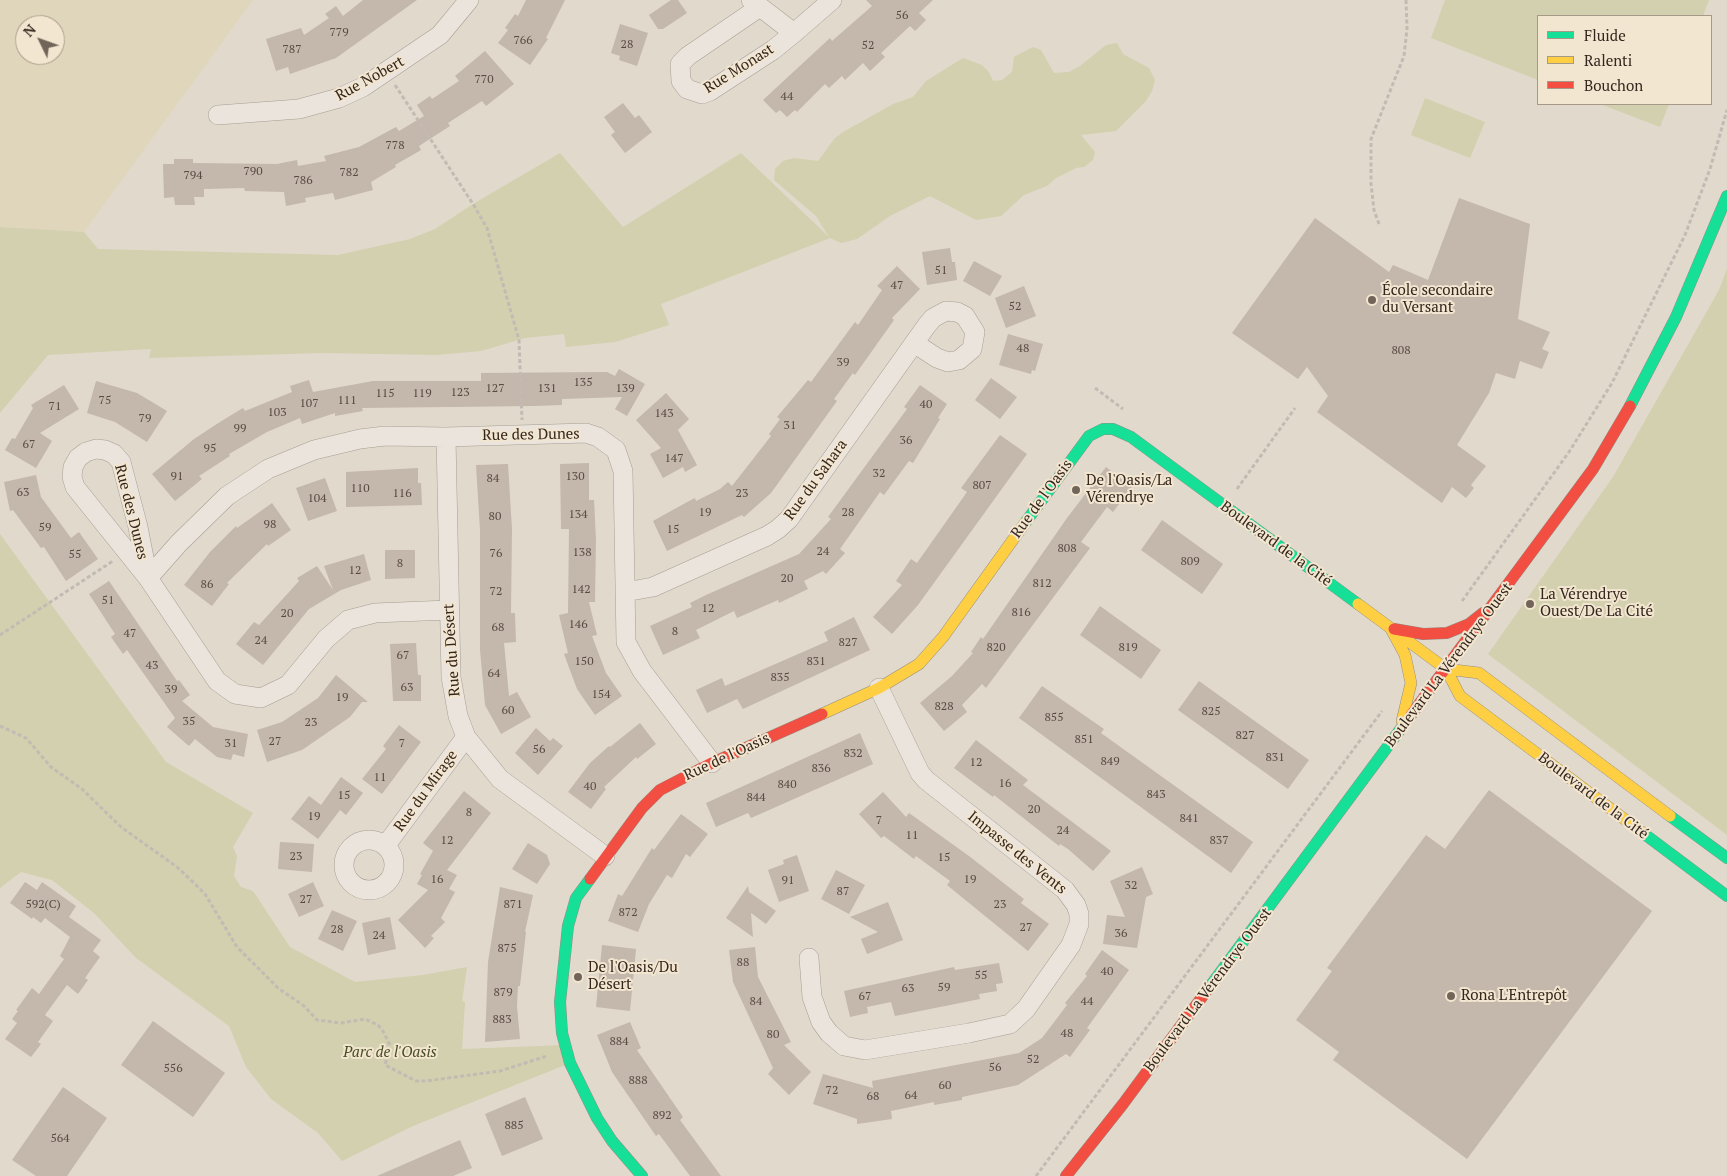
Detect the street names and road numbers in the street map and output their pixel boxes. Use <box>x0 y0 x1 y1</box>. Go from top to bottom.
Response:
street label: Rue Monast <box>701 40 777 98</box>
street label: Rue Nobert <box>333 53 407 105</box>
street label: Rue des Dunes <box>482 425 580 445</box>
street label: Rue du Sahara <box>781 436 851 524</box>
street label: Rue de l'Oasis <box>1008 456 1076 542</box>
street label: Rue des Dunes <box>110 462 152 562</box>
street label: Boulevard de la Cité <box>1217 498 1335 590</box>
street label: Boulevard La Vérendrye Ouest <box>1381 579 1517 751</box>
street label: Rue du Désert <box>440 603 464 697</box>
street label: Rue de l'Oasis <box>681 729 773 785</box>
street label: Rue du Mirage <box>390 747 462 835</box>
street label: Boulevard de la Cité <box>1534 749 1652 843</box>
street label: Impasse des Vents <box>964 808 1070 898</box>
street label: Boulevard La Vérendrye Ouest <box>1140 904 1276 1076</box>

